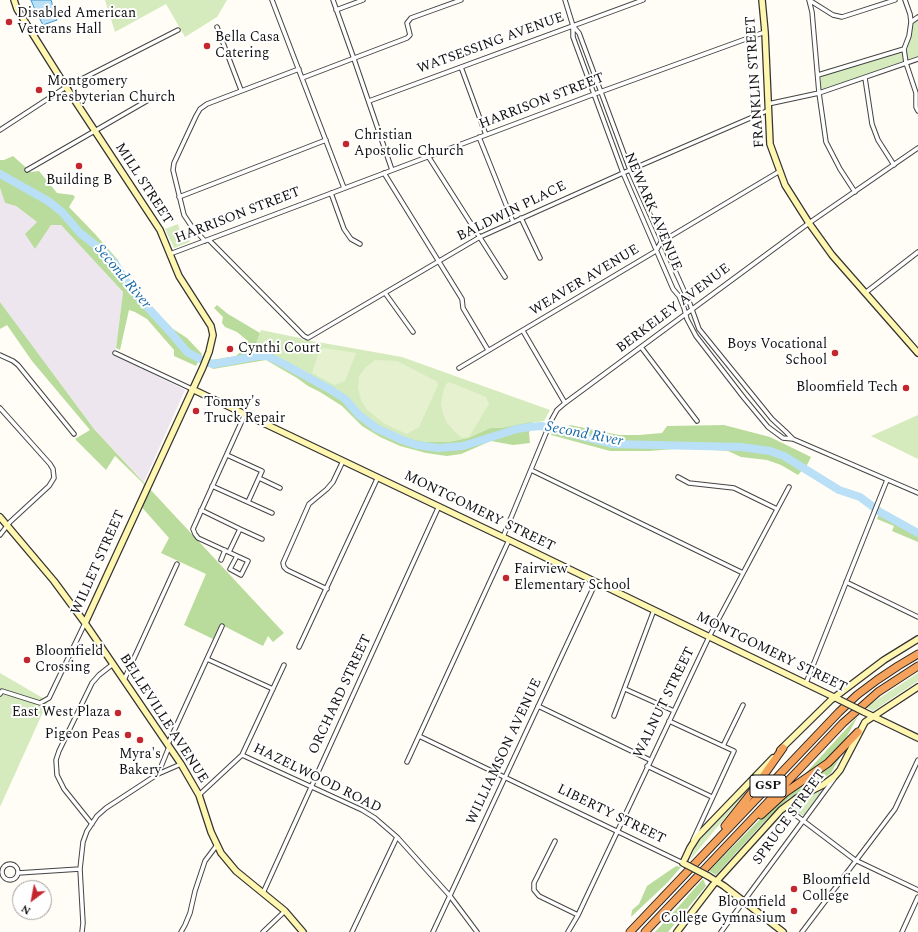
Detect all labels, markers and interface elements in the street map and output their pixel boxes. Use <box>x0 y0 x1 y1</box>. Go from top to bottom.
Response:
place label: Disabled American Veterans Hall <box>17 6 136 38</box>
street label: WATSESSING AVENUE <box>415 10 567 78</box>
street label: FRANKLIN STREET <box>743 16 769 148</box>
marker: Disabled American Veterans Hall <box>4 17 14 27</box>
place label: Bella Casa Catering <box>215 30 280 62</box>
marker: Bella Casa Catering <box>202 41 212 51</box>
street label: HARRISON STREET <box>477 70 607 134</box>
place label: Montgomery Presbyterian Church <box>47 74 175 106</box>
marker: Montgomery Presbyterian Church <box>34 85 44 95</box>
place label: Christian Apostolic Church <box>354 128 464 160</box>
marker: Christian Apostolic Church <box>341 139 351 149</box>
street label: MILL STREET <box>110 140 176 228</box>
street label: NEWARK AVENUE <box>619 150 685 274</box>
marker: Building B <box>74 161 84 171</box>
place label: Building B <box>46 173 112 189</box>
street label: BALDWIN PLACE <box>455 178 569 246</box>
street label: HARRISON STREET <box>173 184 303 248</box>
water label: Second River <box>90 241 154 313</box>
street label: WEAVER AVENUE <box>527 242 643 320</box>
street label: BERKELEY AVENUE <box>614 261 734 357</box>
place label: Boys Vocational School <box>727 337 827 370</box>
place label: Cynthi Court <box>238 341 320 357</box>
marker: Cynthi Court <box>225 344 235 354</box>
marker: Boys Vocational School <box>830 348 840 358</box>
place label: Bloomfield Tech <box>796 380 898 396</box>
marker: Bloomfield Tech <box>901 383 911 393</box>
place label: Tommy's Truck Repair <box>204 395 285 428</box>
marker: Tommy's Truck Repair <box>191 406 201 416</box>
water label: Second River <box>544 419 624 451</box>
street label: MONTGOMERY STREET <box>401 468 557 556</box>
street label: WILLET STREET <box>68 508 130 618</box>
place label: Fairview Elementary School <box>514 562 630 594</box>
marker: Fairview Elementary School <box>501 573 511 583</box>
street label: MONTGOMERY STREET <box>693 609 849 697</box>
street label: ORCHARD STREET <box>306 633 376 757</box>
place label: Bloomfield Crossing <box>35 644 103 676</box>
street label: WALNUT STREET <box>631 645 699 761</box>
street label: BELLEVILLE AVENUE <box>115 651 211 787</box>
marker: Bloomfield Crossing <box>22 655 32 665</box>
street label: WILLIAMSON AVENUE <box>464 676 546 828</box>
place label: East West Plaza <box>12 705 110 721</box>
marker: East West Plaza <box>113 708 123 718</box>
place label: Pigeon Peas <box>45 727 120 743</box>
marker: Pigeon Peas <box>123 730 133 740</box>
marker: Myra's Bakery <box>135 735 145 745</box>
street label: HAZELWOOD ROAD <box>250 741 384 817</box>
place label: Myra's Bakery <box>119 747 161 780</box>
street label: SPRUCE STREET <box>750 767 830 869</box>
road number: GSP <box>750 775 786 797</box>
street label: LIBERTY STREET <box>554 781 668 849</box>
place label: Bloomfield College <box>802 873 870 906</box>
north arrow <box>12 880 52 920</box>
marker: Bloomfield College <box>789 884 799 894</box>
place label: Bloomfield College Gymnasium <box>661 895 786 928</box>
text: N <box>18 900 34 919</box>
marker: Bloomfield College Gymnasium <box>789 906 799 916</box>

